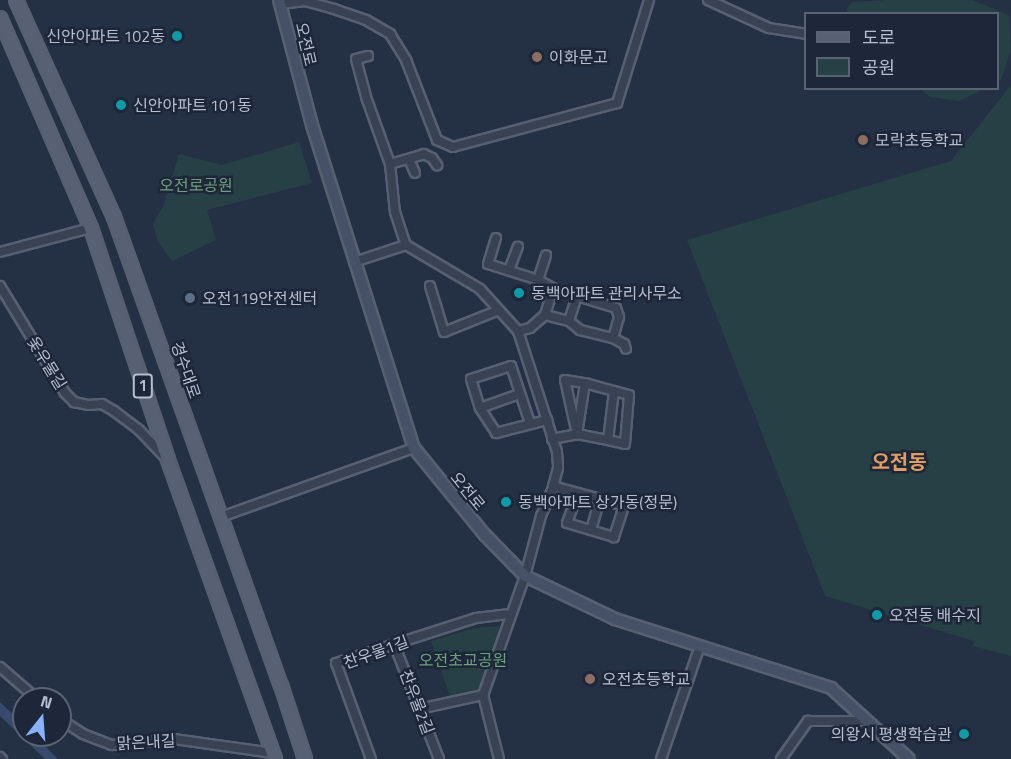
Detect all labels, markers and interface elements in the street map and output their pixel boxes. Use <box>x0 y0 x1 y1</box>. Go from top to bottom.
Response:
legend <box>804 12 999 90</box>
street label: 오전로 <box>292 20 320 68</box>
text: 도로 <box>862 24 895 51</box>
place label: 신안아파트 102동 <box>46 26 165 46</box>
marker: 신안아파트 102동 <box>170 29 184 43</box>
place label: 이화문고 <box>549 47 608 67</box>
marker: 이화문고 <box>530 50 544 64</box>
text: 공원 <box>862 54 895 81</box>
place label: 신안아파트 101동 <box>133 95 252 115</box>
marker: 신안아파트 101동 <box>114 98 128 112</box>
place label: 모락초등학교 <box>875 130 963 150</box>
marker: 모락초등학교 <box>856 133 870 147</box>
park label: 오전로공원 <box>159 175 233 195</box>
place label: 동백아파트 관리사무소 <box>531 283 682 303</box>
marker: 동백아파트 관리사무소 <box>512 286 526 300</box>
place label: 오전119안전센터 <box>202 288 317 308</box>
marker: 오전119안전센터 <box>183 291 197 305</box>
street label: 옻우물길 <box>23 333 71 393</box>
street label: 경수대로 <box>167 339 205 401</box>
road number: 1 <box>132 374 154 398</box>
district label: 오전동 <box>871 449 927 473</box>
street label: 오전로 <box>447 468 489 514</box>
place label: 동백아파트 상가동(정문) <box>518 492 677 512</box>
marker: 동백아파트 상가동(정문) <box>499 495 513 509</box>
place label: 오전동 배수지 <box>889 605 981 625</box>
marker: 오전동 배수지 <box>870 608 884 622</box>
street label: 찬우물1길 <box>341 631 411 673</box>
park label: 오전초교공원 <box>419 650 507 670</box>
street label: 찬우물2길 <box>396 667 438 737</box>
place label: 오전초등학교 <box>602 669 690 689</box>
marker: 오전초등학교 <box>583 672 597 686</box>
north arrow <box>12 687 72 747</box>
text: N <box>38 689 55 715</box>
place label: 의왕시 평생학습관 <box>831 724 952 744</box>
marker: 의왕시 평생학습관 <box>957 727 971 741</box>
street label: 맑은내길 <box>116 731 176 753</box>

